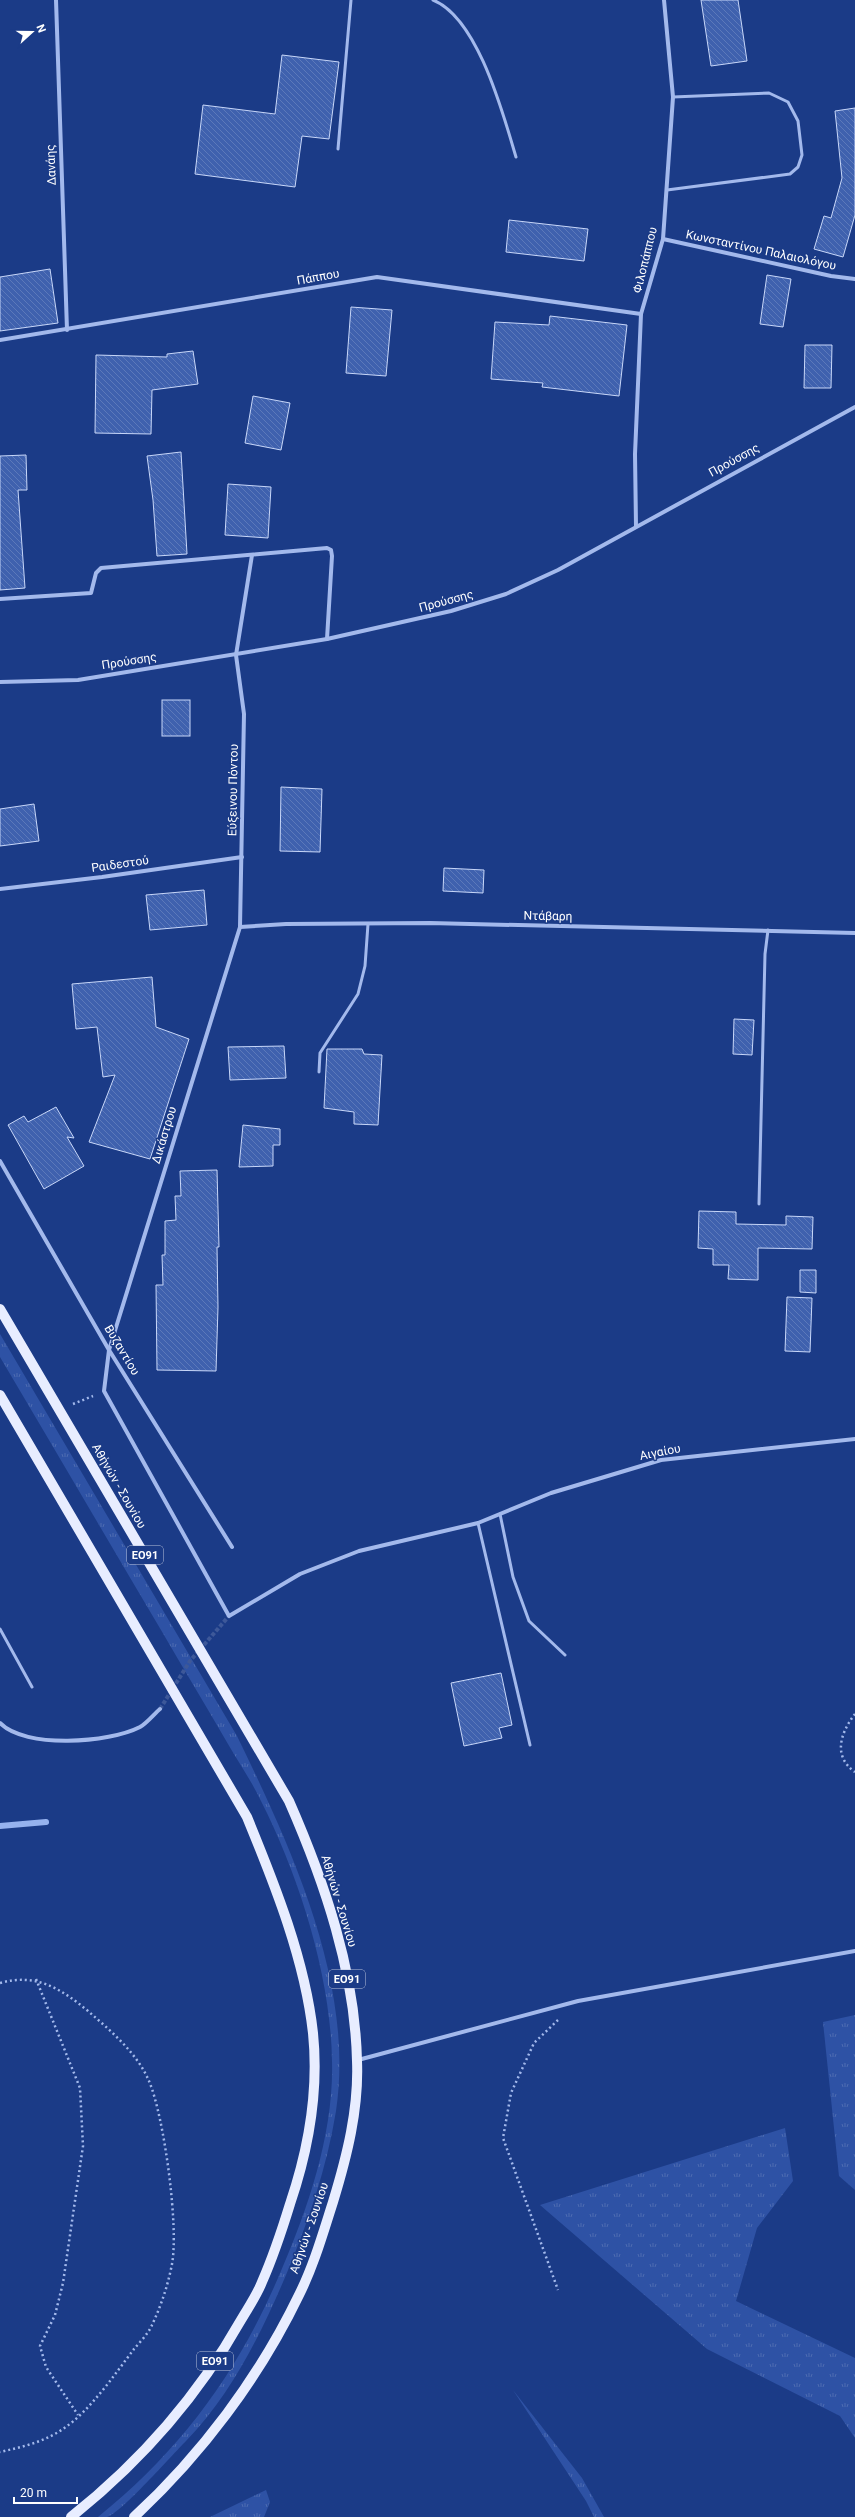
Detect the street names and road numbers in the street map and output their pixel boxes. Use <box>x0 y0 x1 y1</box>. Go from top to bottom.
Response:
street label: Δανάης <box>43 144 59 186</box>
street label: Φιλοπάππου <box>630 225 660 295</box>
street label: Κωνσταντίνου Παλαιολόγου <box>685 227 837 273</box>
street label: Πάππου <box>296 266 340 288</box>
street label: Προύσσης <box>706 440 762 480</box>
street label: Προύσσης <box>417 587 475 615</box>
street label: Προύσσης <box>100 650 158 672</box>
street label: Εύξεινου Πόντου <box>225 744 242 836</box>
street label: Ραιδεστού <box>90 853 150 875</box>
street label: Ντάβαρη <box>523 909 573 923</box>
street label: Δικάστρου <box>149 1105 179 1165</box>
street label: Βυζαντίου <box>102 1322 142 1378</box>
street label: Αθήνών - Σουνίου <box>89 1441 149 1531</box>
street label: Αιγαίου <box>638 1441 682 1463</box>
road number: ΕΟ91 <box>127 1546 163 1564</box>
street label: Αθήνών - Σουνίου <box>318 1853 360 1949</box>
road number: ΕΟ91 <box>329 1970 365 1988</box>
street label: Αθήνών - Σουνίου <box>287 2181 331 2275</box>
road number: ΕΟ91 <box>197 2352 233 2370</box>

